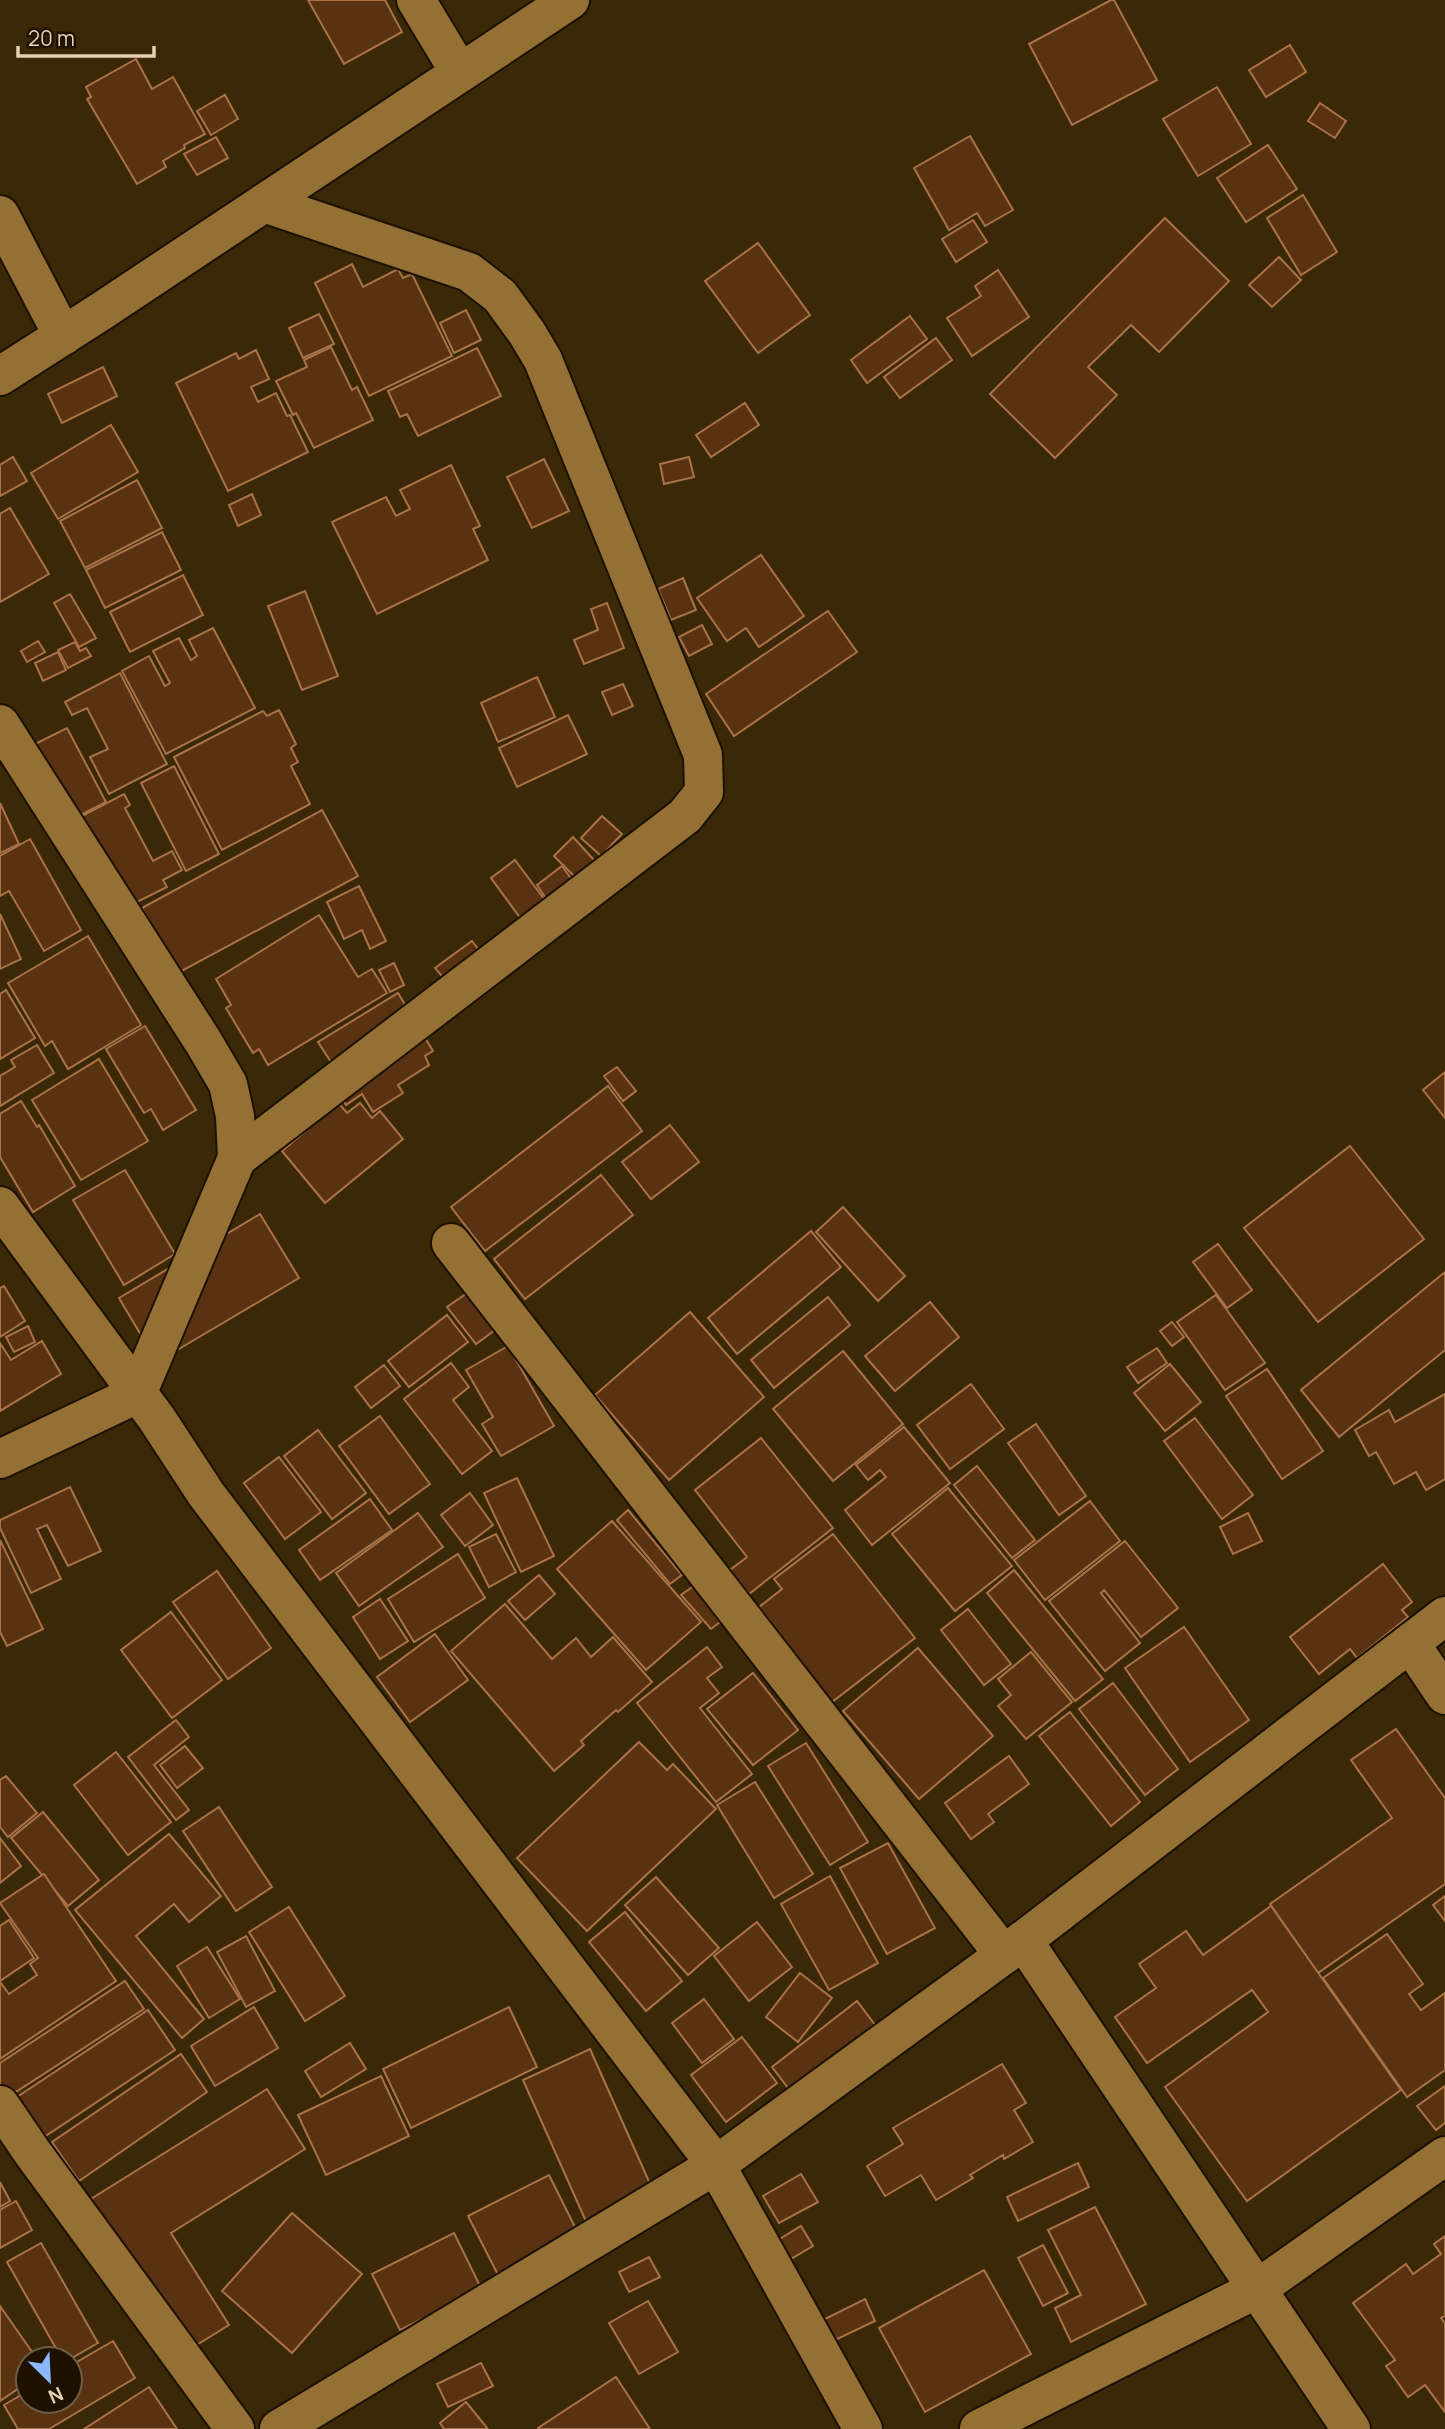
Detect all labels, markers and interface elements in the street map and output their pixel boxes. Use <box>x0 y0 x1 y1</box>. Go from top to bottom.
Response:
scale bar <box>18 14 154 58</box>
text: 20 m <box>28 24 75 52</box>
north arrow <box>14 2345 84 2415</box>
text: N <box>44 2381 67 2410</box>

